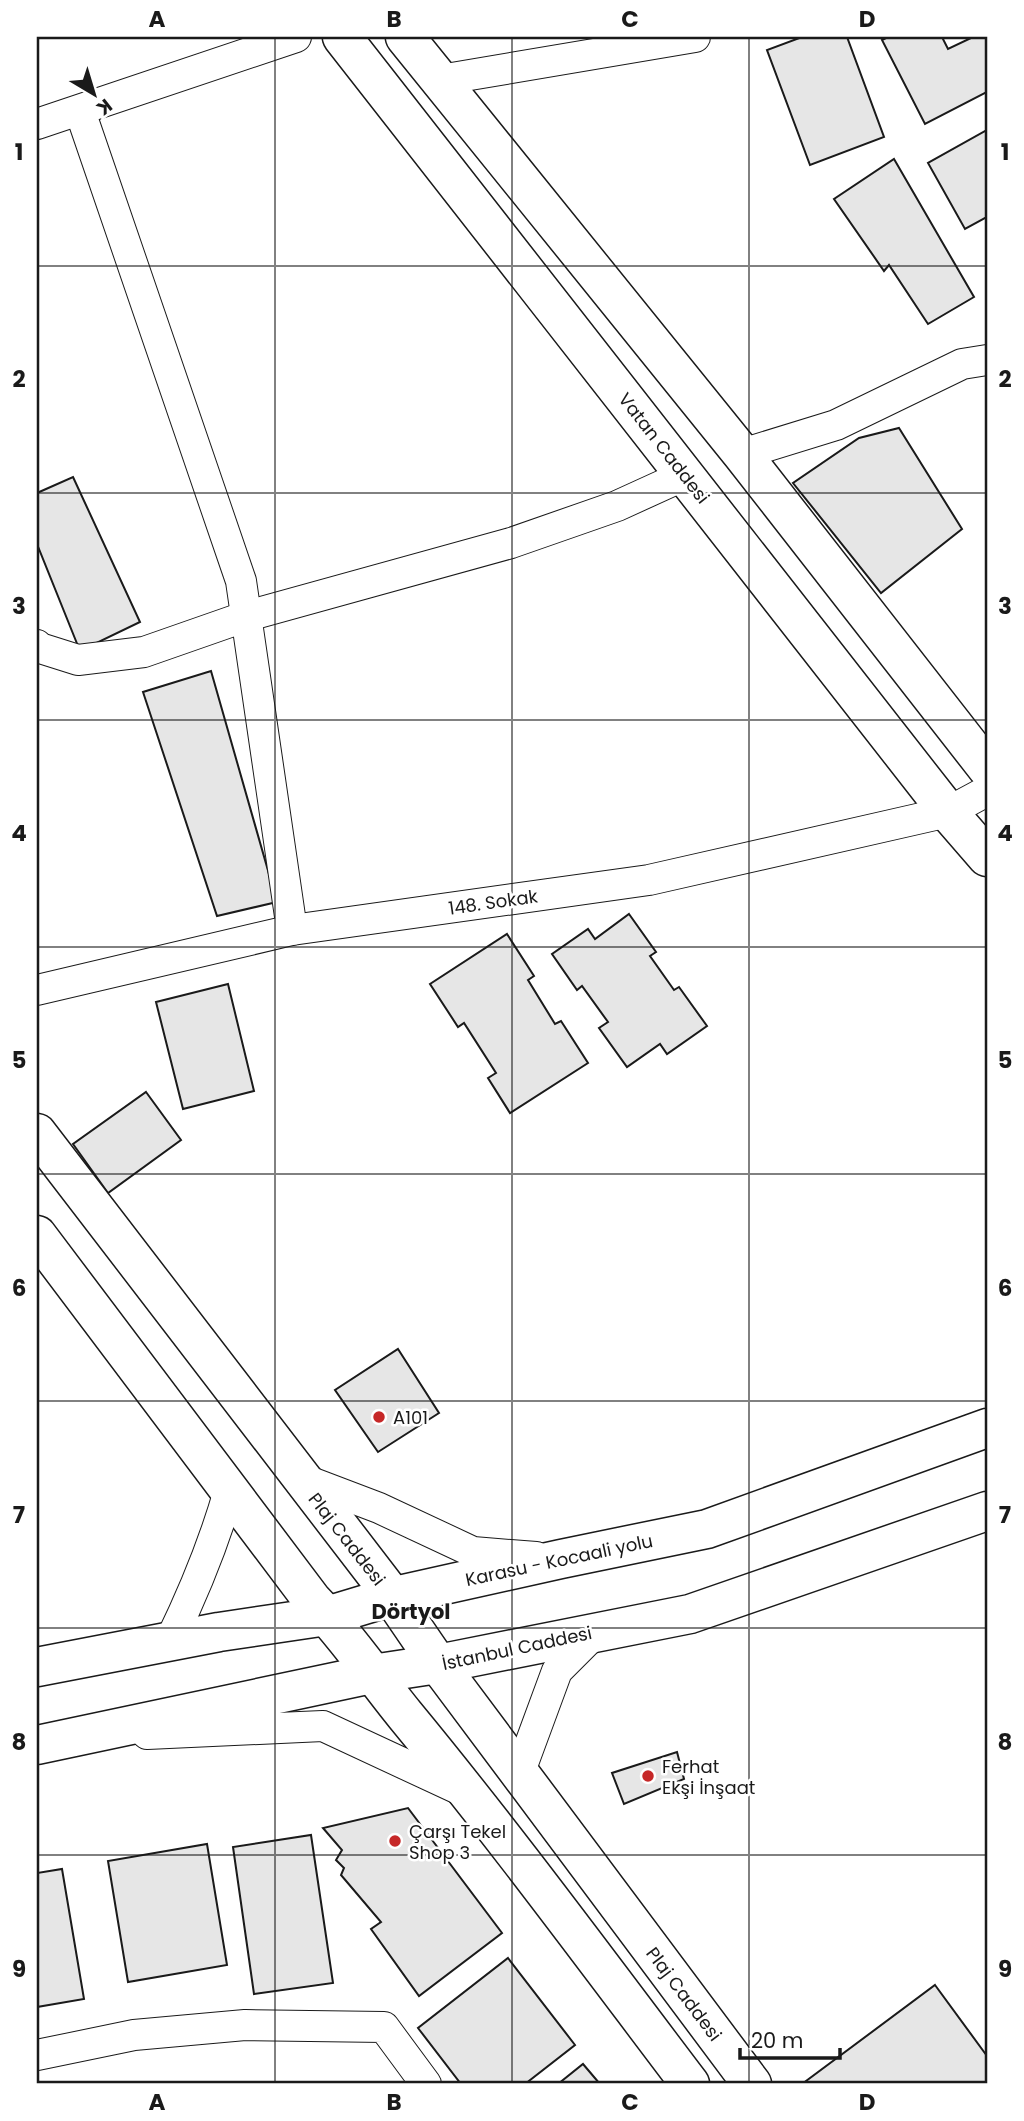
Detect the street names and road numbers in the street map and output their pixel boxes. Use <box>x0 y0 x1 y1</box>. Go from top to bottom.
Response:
street label: Vatan Caddesi <box>613 387 715 509</box>
street label: 148. Sokak <box>447 883 540 921</box>
street label: Plaj Caddesi <box>303 1487 391 1591</box>
street label: Karasu - Kocaali yolu <box>463 1528 655 1592</box>
street label: İstanbul Caddesi <box>440 1620 594 1676</box>
street label: Plaj Caddesi <box>640 1942 728 2046</box>

